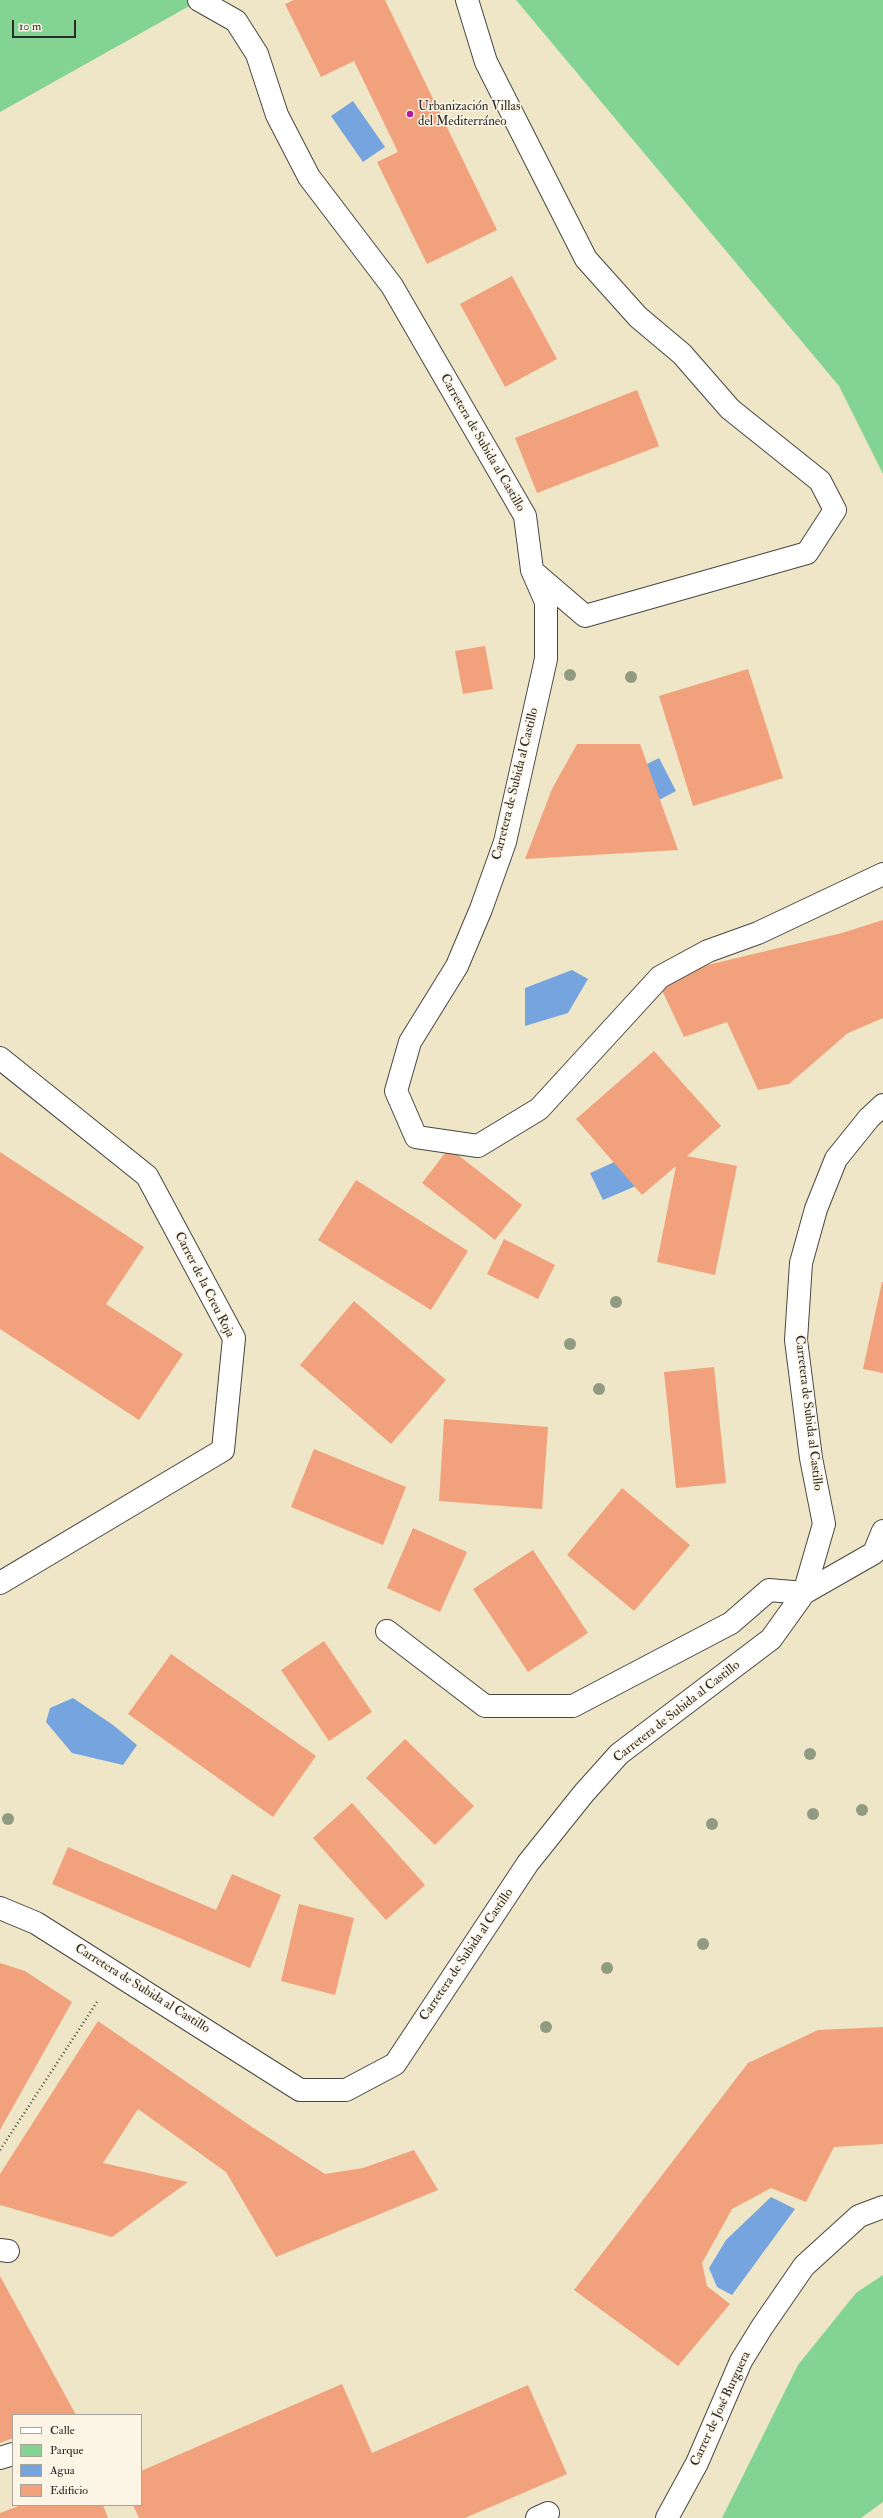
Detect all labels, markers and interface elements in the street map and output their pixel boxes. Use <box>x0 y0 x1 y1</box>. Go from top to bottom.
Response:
scale bar <box>14 12 78 38</box>
text: 10 m <box>19 19 41 34</box>
place label: Urbanización Villas del Mediterráneo <box>418 99 520 130</box>
marker: Urbanización Villas del Mediterráneo <box>405 109 415 119</box>
street label: Carretera de Subida al Castillo <box>436 371 528 515</box>
street label: Carretera de Subida al Castillo <box>490 706 542 862</box>
street label: Carrer de la Creu Roja <box>171 1230 237 1340</box>
street label: Carretera de Subida al Castillo <box>791 1334 825 1492</box>
street label: Carretera de Subida al Castillo <box>611 1658 743 1766</box>
street label: Carretera de Subida al Castillo <box>417 1886 517 2024</box>
street label: Carretera de Subida al Castillo <box>72 1941 212 2037</box>
street label: Carrer de José Burguera <box>688 2349 754 2469</box>
legend <box>12 2414 142 2506</box>
text: Calle <box>50 2423 75 2438</box>
text: Parque <box>50 2443 84 2458</box>
text: Agua <box>50 2463 75 2478</box>
text: Edificio <box>50 2483 88 2498</box>

